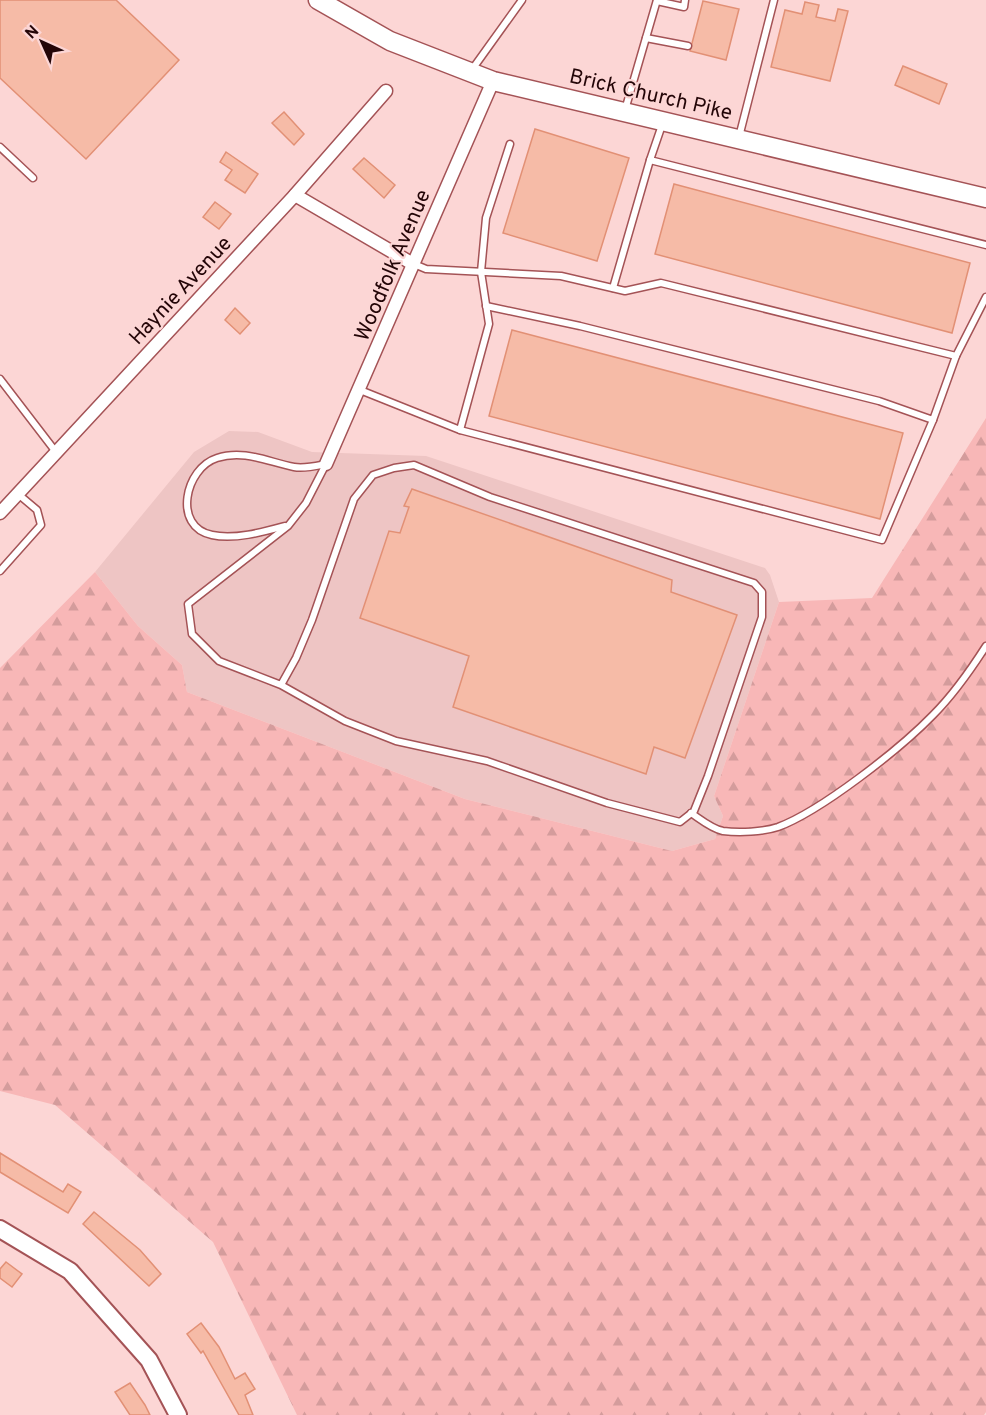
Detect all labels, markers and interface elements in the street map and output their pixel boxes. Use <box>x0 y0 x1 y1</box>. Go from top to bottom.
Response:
north arrow <box>12 12 72 72</box>
text: N <box>22 22 44 44</box>
street label: Brick Church Pike <box>567 64 735 127</box>
street label: Woodfolk Avenue <box>349 186 438 346</box>
street label: Haynie Avenue <box>124 231 238 351</box>

